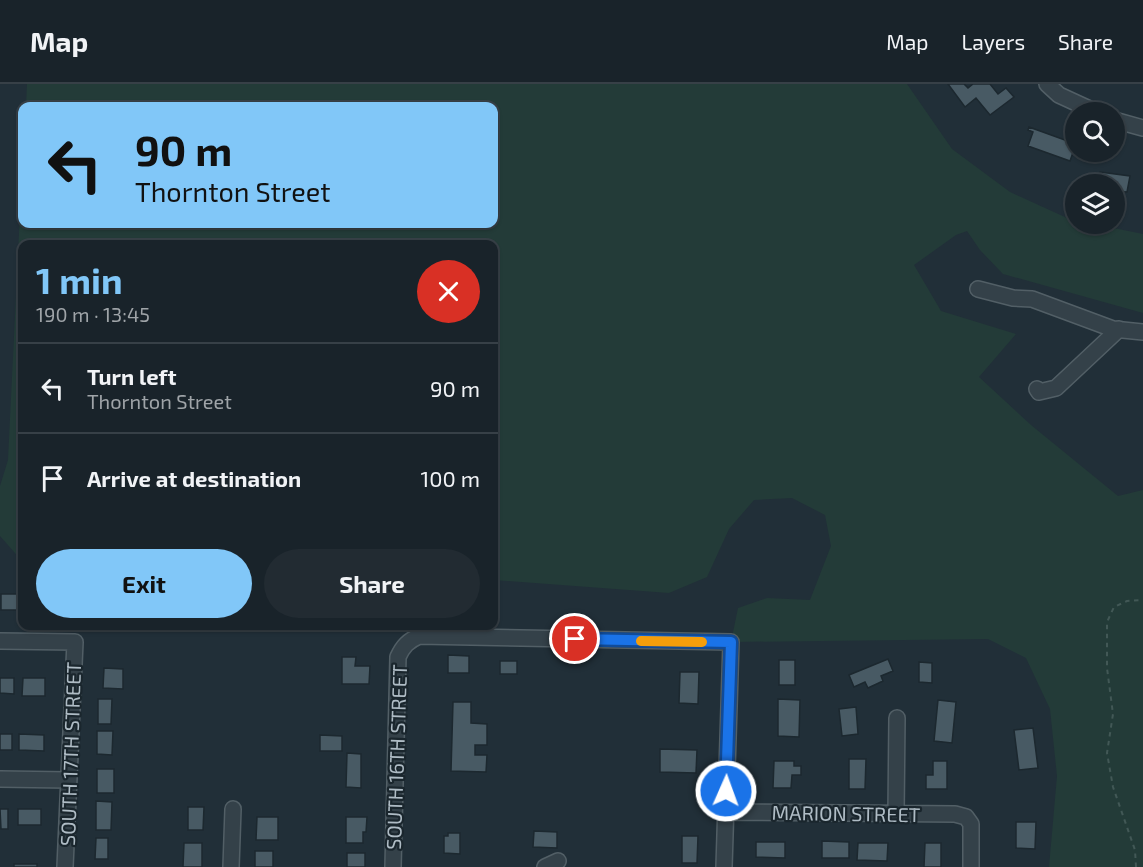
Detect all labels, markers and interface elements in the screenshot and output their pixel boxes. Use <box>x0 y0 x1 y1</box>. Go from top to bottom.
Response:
text: Map <box>30 24 88 58</box>
text: Map <box>886 29 928 54</box>
text: Layers <box>961 29 1025 54</box>
text: Share <box>1058 29 1113 54</box>
map controls <box>1065 102 1125 234</box>
button: search <box>1065 102 1125 162</box>
text: 90 m <box>135 124 232 174</box>
icon: left <box>36 126 114 204</box>
button: layers <box>1065 174 1125 234</box>
text: Thornton Street <box>135 175 331 207</box>
text: 1 min <box>36 258 123 301</box>
button: close <box>417 260 480 323</box>
text: 190 m · 13:45 <box>36 302 150 326</box>
text: Turn left <box>87 363 176 389</box>
icon: left <box>36 372 69 405</box>
text: 90 m <box>430 375 480 401</box>
text: Thornton Street <box>87 389 232 413</box>
icon: arrive <box>36 462 69 495</box>
text: Arrive at destination <box>87 465 301 491</box>
text: 100 m <box>421 465 480 491</box>
button: Exit <box>36 549 252 618</box>
button: Share <box>264 549 480 618</box>
pin <box>549 613 600 664</box>
icon: arrive <box>558 622 591 655</box>
street label: SOUTH 17TH STREET <box>55 661 85 846</box>
street label: SOUTH 16TH STREET <box>381 664 411 850</box>
position arrow <box>694 759 758 823</box>
street label: MARION STREET <box>771 800 921 826</box>

